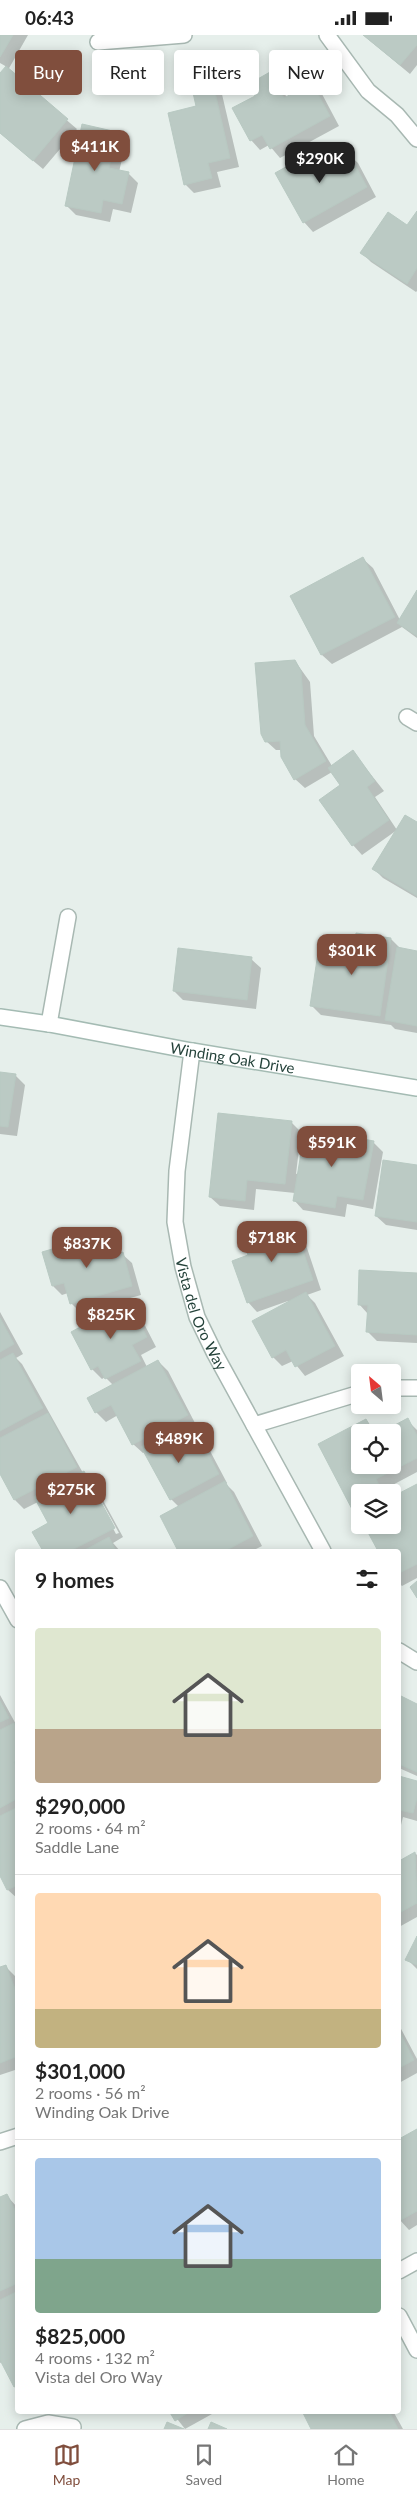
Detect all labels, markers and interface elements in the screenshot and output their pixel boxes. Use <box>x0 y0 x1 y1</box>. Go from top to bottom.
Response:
text: 06:43 <box>25 6 74 29</box>
chip: Buy <box>15 50 82 95</box>
chip: Rent <box>92 50 164 95</box>
chip: Filters <box>174 50 259 95</box>
chip: New <box>269 50 342 95</box>
pin: $411K <box>60 129 130 172</box>
text: $411K <box>71 136 119 155</box>
pin: $290K <box>285 141 355 184</box>
text: $290K <box>296 148 344 167</box>
pin: $301K <box>317 933 387 976</box>
text: $301K <box>328 940 376 959</box>
street label: Winding Oak Drive <box>169 1038 296 1077</box>
pin: $591K <box>297 1125 367 1168</box>
text: $591K <box>308 1132 356 1151</box>
pin: $718K <box>237 1221 307 1263</box>
pin: $837K <box>52 1227 122 1269</box>
text: $718K <box>248 1227 296 1246</box>
text: $837K <box>63 1233 111 1252</box>
street label: Vista del Oro Way <box>172 1256 231 1373</box>
pin: $825K <box>76 1297 146 1340</box>
text: $825K <box>87 1304 135 1323</box>
north arrow <box>351 1364 401 1414</box>
map controls <box>351 1364 401 1534</box>
pin: $489K <box>144 1421 214 1464</box>
button: locate <box>351 1424 401 1474</box>
text: $489K <box>155 1428 203 1447</box>
pin: $275K <box>36 1473 106 1515</box>
text: $275K <box>47 1479 95 1498</box>
button: layers <box>351 1484 401 1534</box>
icon: filters <box>353 1565 381 1593</box>
text: 9 homes <box>35 1567 114 1592</box>
icon: home <box>163 1660 253 1750</box>
text: $290,000 <box>35 1793 125 1818</box>
text: 2 rooms · 64 m² <box>35 1818 146 1837</box>
text: Saddle Lane <box>35 1837 119 1856</box>
icon: home <box>163 1926 253 2016</box>
text: $301,000 <box>35 2058 125 2083</box>
text: 2 rooms · 56 m² <box>35 2083 146 2102</box>
text: Winding Oak Drive <box>35 2102 169 2121</box>
icon: home <box>163 2191 253 2281</box>
text: $825,000 <box>35 2323 125 2348</box>
text: 4 rooms · 132 m² <box>35 2348 155 2367</box>
text: Vista del Oro Way <box>35 2367 162 2386</box>
tab: Map <box>53 2441 81 2488</box>
tab: Saved <box>186 2441 222 2488</box>
tab: Home <box>327 2441 364 2488</box>

